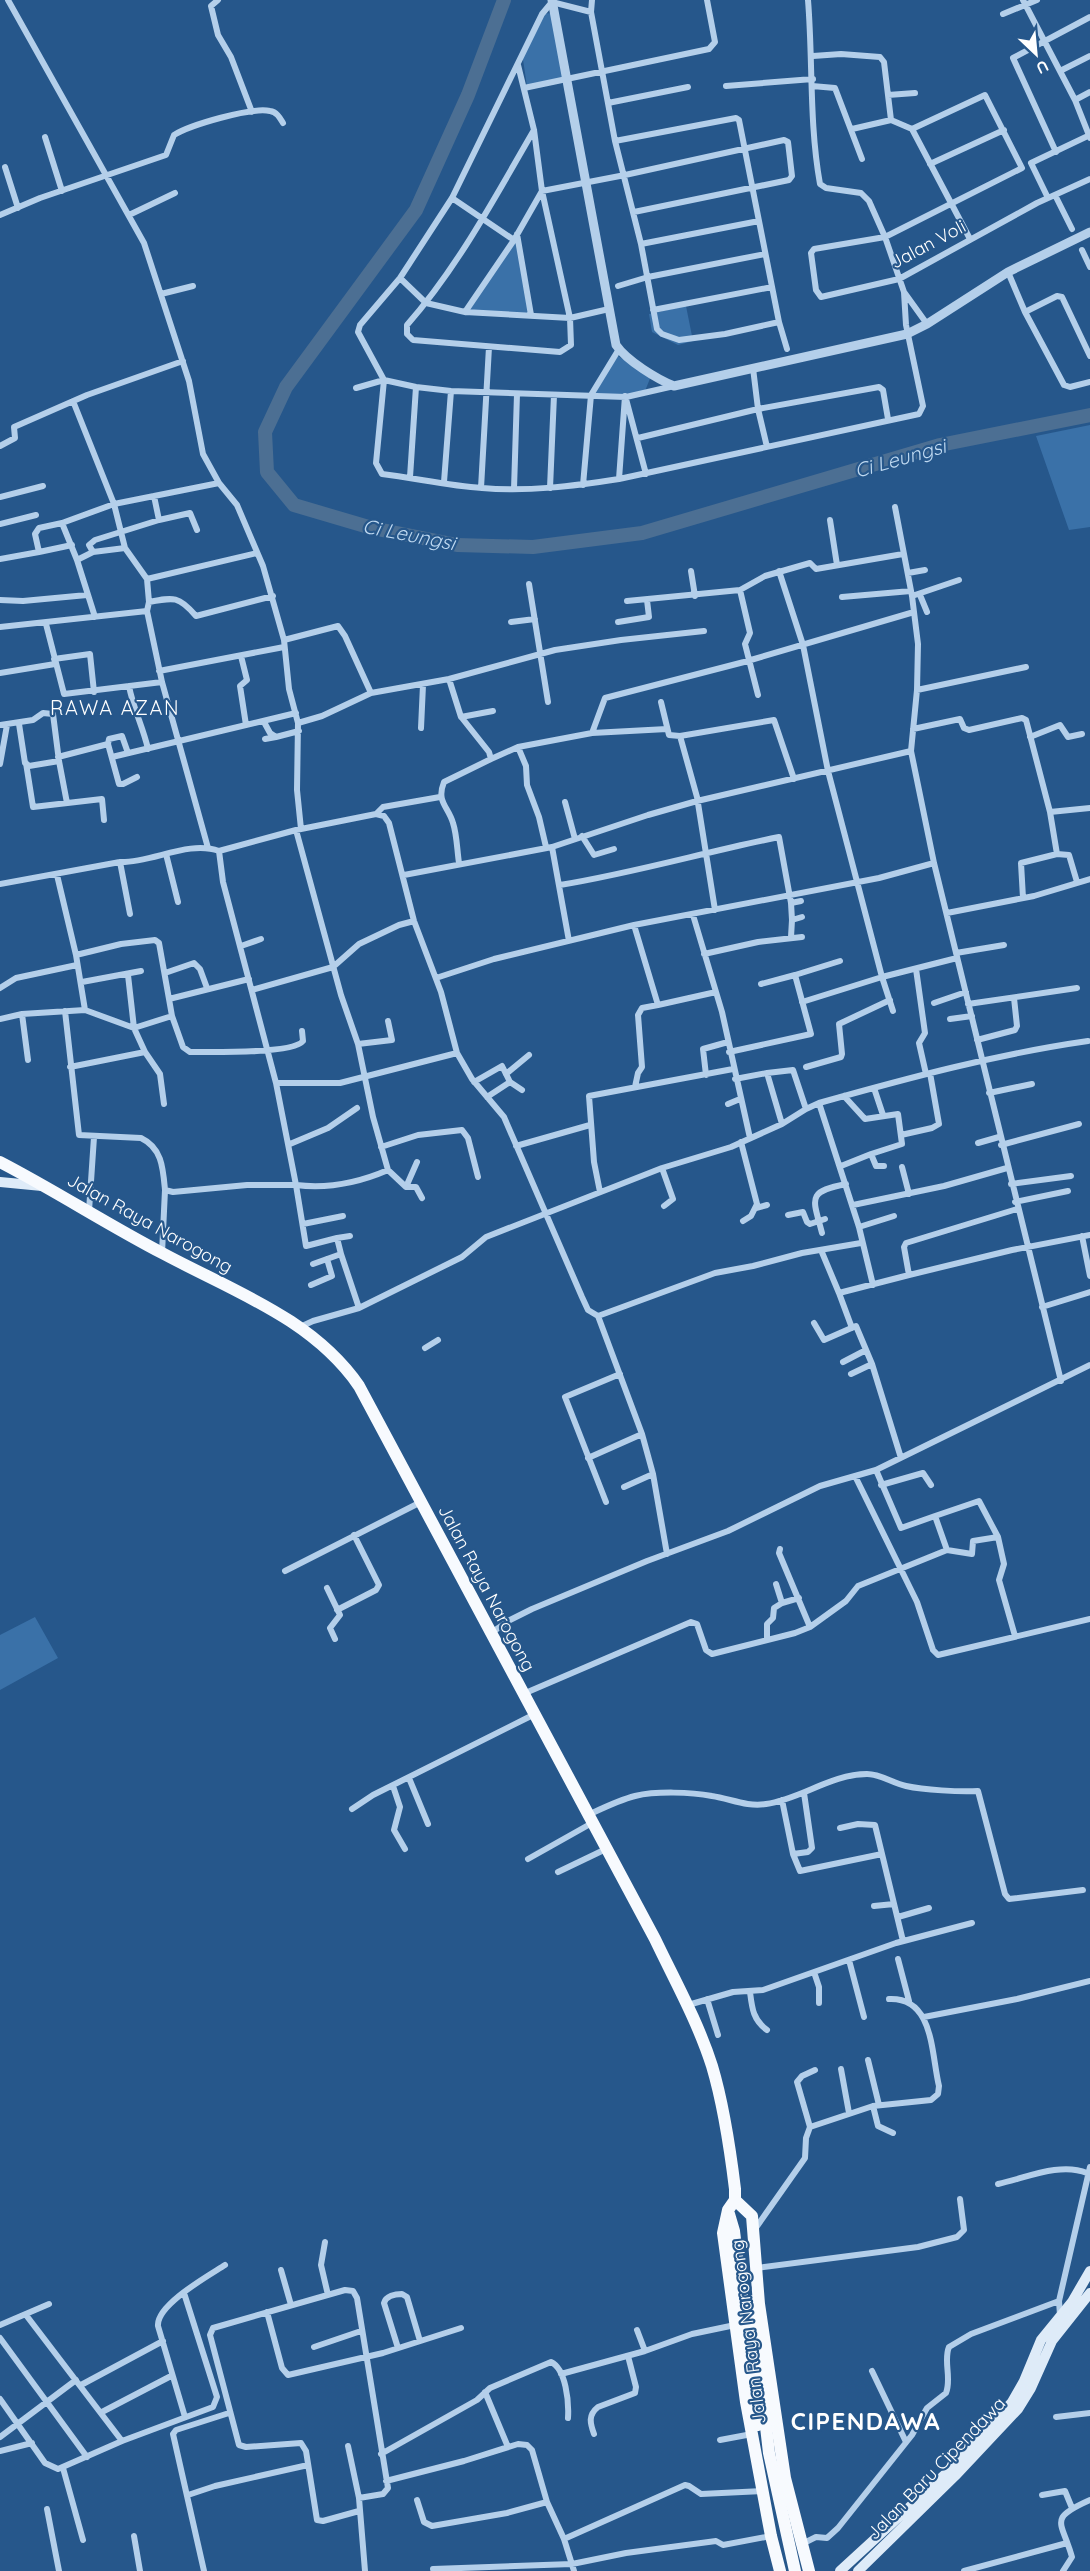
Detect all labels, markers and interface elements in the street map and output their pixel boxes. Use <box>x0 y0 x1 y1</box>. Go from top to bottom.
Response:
north arrow <box>1006 24 1066 84</box>
text: U <box>1033 56 1052 79</box>
street label: Jalan Voli <box>886 215 970 273</box>
water label: Ci Leungsi <box>852 432 951 483</box>
water label: Ci Leungsi <box>361 513 460 556</box>
district label: RAWA AZAN <box>50 695 180 720</box>
street label: Jalan Raya Narogong <box>63 1168 237 1278</box>
street label: Jalan Raya Narogong <box>433 1501 541 1675</box>
street label: Jalan Raya Narogong <box>725 2239 771 2425</box>
street label: Jalan Baru Cipendawa <box>862 2392 1010 2544</box>
district label: CIPENDAWA <box>791 2406 941 2436</box>

